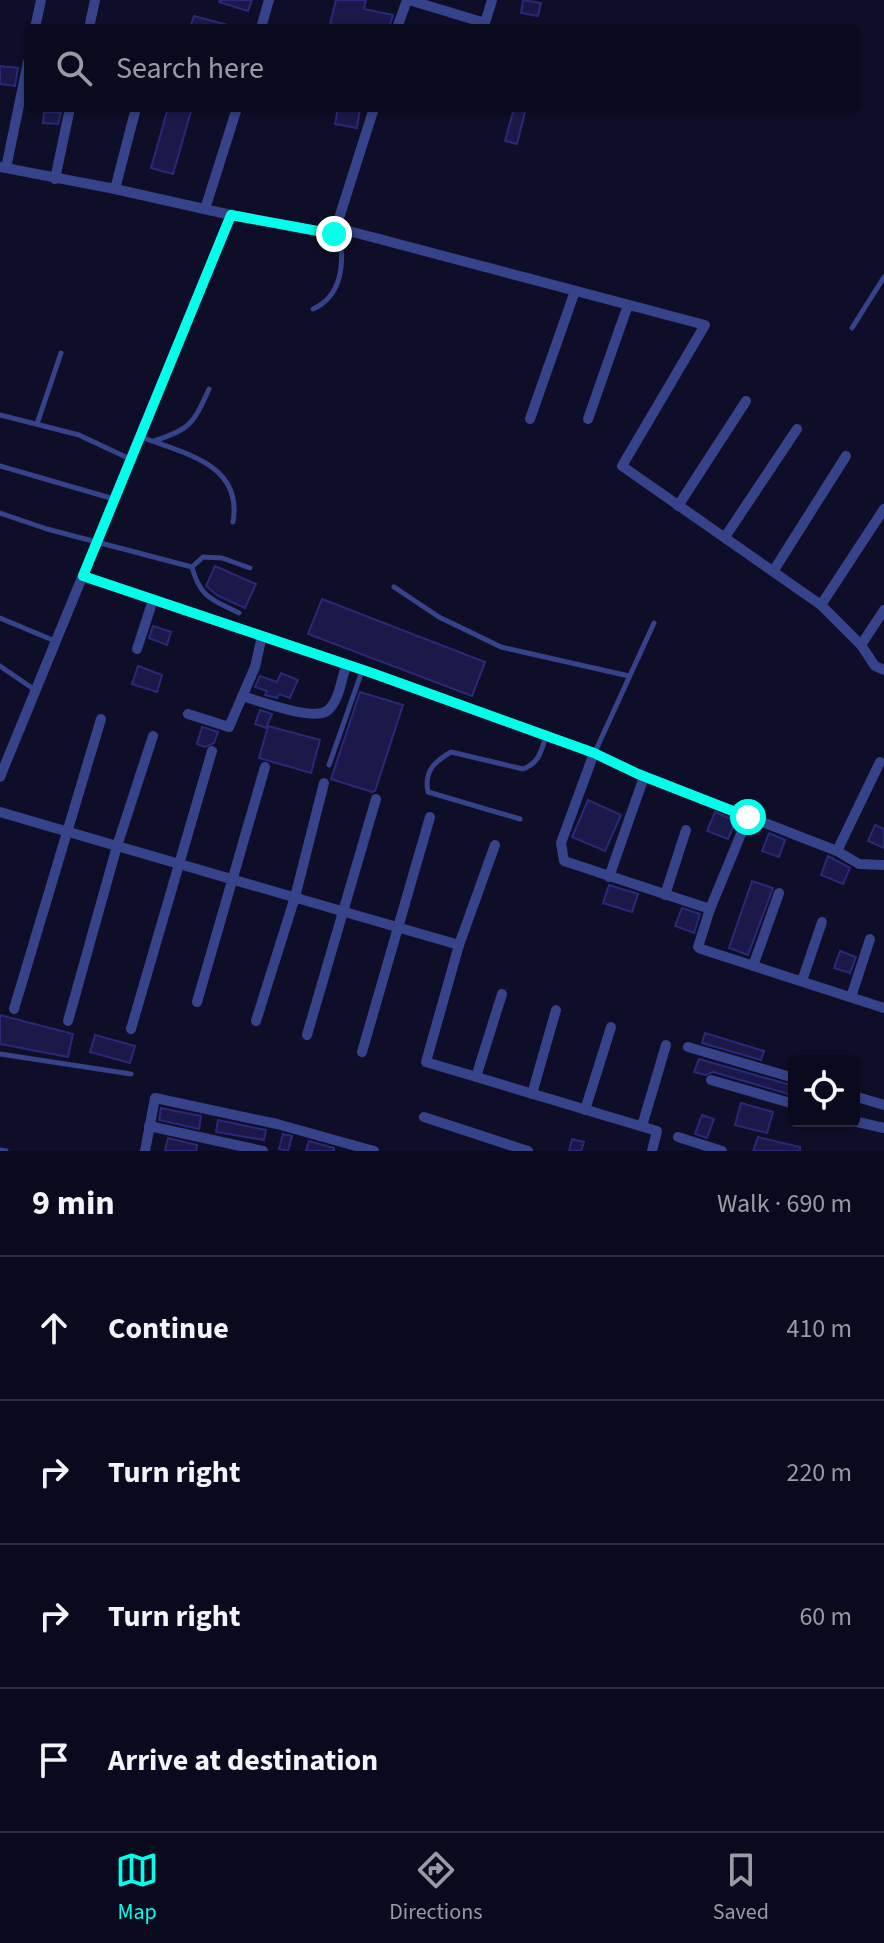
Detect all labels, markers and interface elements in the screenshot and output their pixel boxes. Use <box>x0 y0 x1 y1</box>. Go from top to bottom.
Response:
search box <box>24 24 860 112</box>
icon: search <box>52 46 96 90</box>
text: Search here <box>116 47 264 90</box>
route end <box>316 216 352 252</box>
route start <box>730 799 766 835</box>
map controls <box>788 1055 860 1127</box>
button: locate <box>788 1055 860 1127</box>
text: 9 min <box>32 1179 115 1228</box>
text: Walk · 690 m <box>717 1185 852 1222</box>
icon: ahead <box>32 1306 76 1350</box>
text: Continue <box>108 1307 229 1350</box>
text: 410 m <box>786 1310 852 1347</box>
icon: right <box>32 1450 76 1494</box>
text: Turn right <box>108 1451 240 1494</box>
text: 220 m <box>786 1454 852 1491</box>
icon: right <box>32 1594 76 1638</box>
text: Turn right <box>108 1595 240 1638</box>
text: 60 m <box>799 1598 852 1635</box>
icon: arrive <box>32 1738 76 1782</box>
text: Arrive at destination <box>108 1739 378 1782</box>
tab: Map <box>115 1848 159 1928</box>
tab: Directions <box>389 1848 482 1928</box>
tab: Saved <box>713 1848 769 1928</box>

